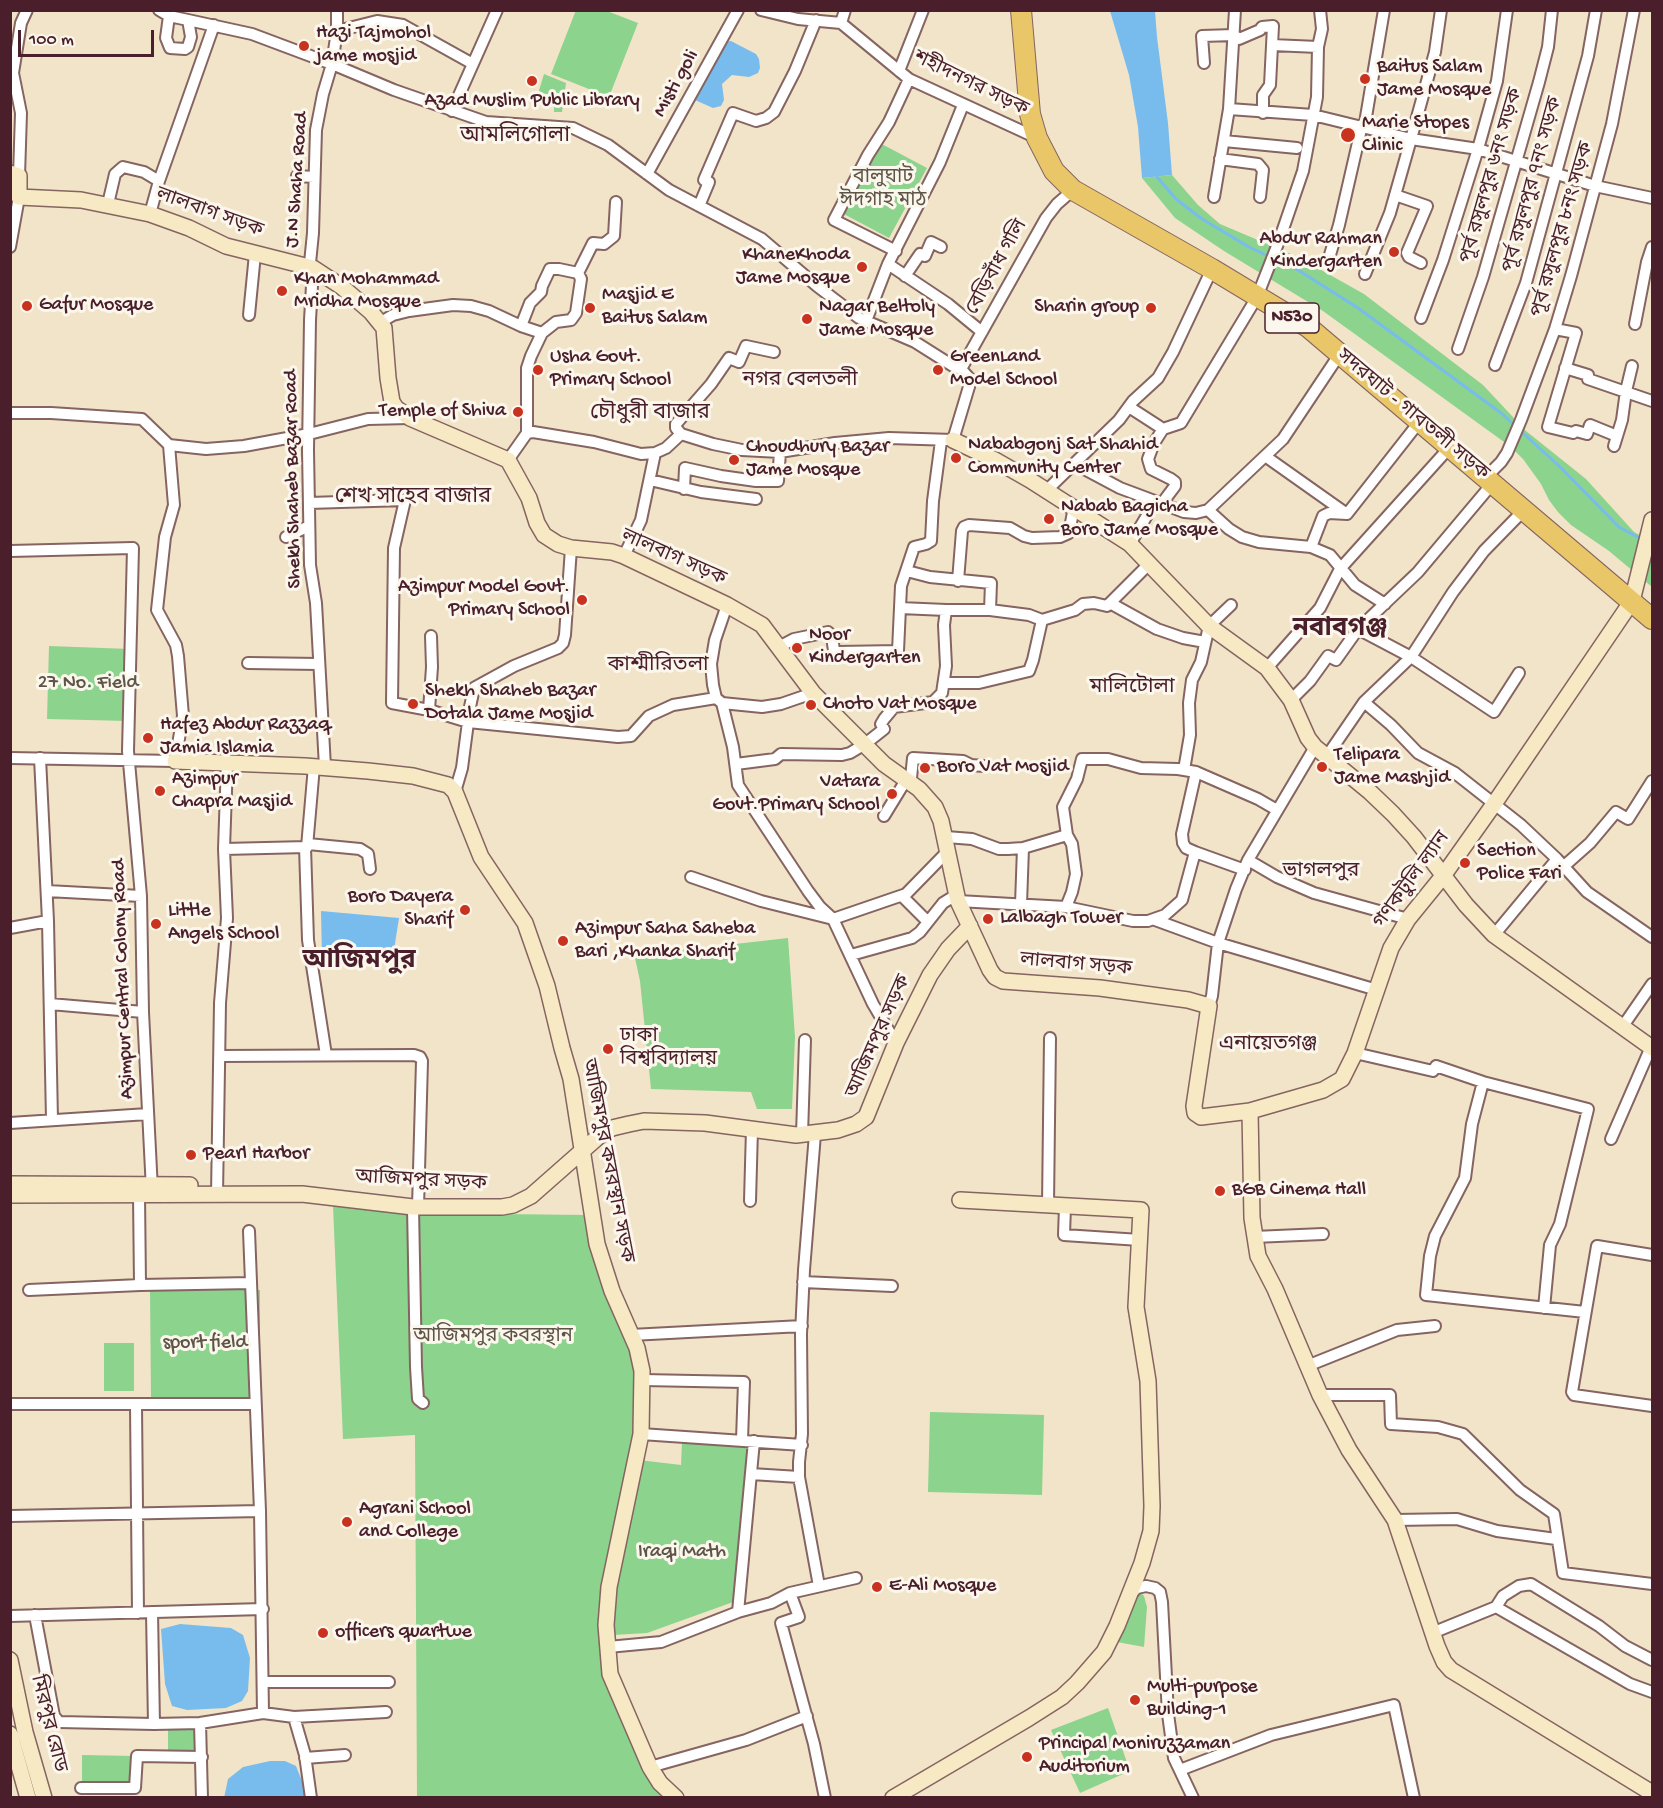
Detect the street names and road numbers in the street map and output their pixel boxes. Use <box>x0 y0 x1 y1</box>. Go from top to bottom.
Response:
street label: Misti goli <box>649 46 705 122</box>
street label: শহীদনগর সড়ক <box>909 47 1031 123</box>
street label: পূর্ব রসুলপুর ৬নং সড়ক <box>1456 86 1530 266</box>
street label: পূর্ব রসুলপুর ৭নং সড়ক <box>1499 94 1569 276</box>
street label: J.N Shaha Road <box>281 111 315 249</box>
street label: পূর্ব রসুলপুর ৮নং সড়ক <box>1527 140 1601 320</box>
street label: লালবাগ সড়ক <box>152 184 266 244</box>
street label: বেড়িবাঁধ গলি <box>962 216 1034 320</box>
road number: N530 <box>1265 303 1319 333</box>
street label: সদরঘাট - গাবতলী সড়ক <box>1331 345 1493 487</box>
street label: Shekh Shaheb Bazar Road <box>280 369 308 589</box>
street label: লালবাগ সড়ক <box>617 525 729 593</box>
street label: গণকটুলি ল্যান <box>1370 828 1456 934</box>
street label: Azimpur Central Colony Road <box>108 859 140 1099</box>
street label: লালবাগ সড়ক <box>1019 949 1133 983</box>
street label: আজিমপুর সড়ক <box>842 972 918 1102</box>
street label: আজিমপুর কবরস্থান সড়ক <box>574 1057 638 1265</box>
street label: আজিমপুর সড়ক <box>355 1167 487 1197</box>
street label: মিরপুর রোড <box>23 1673 71 1775</box>

